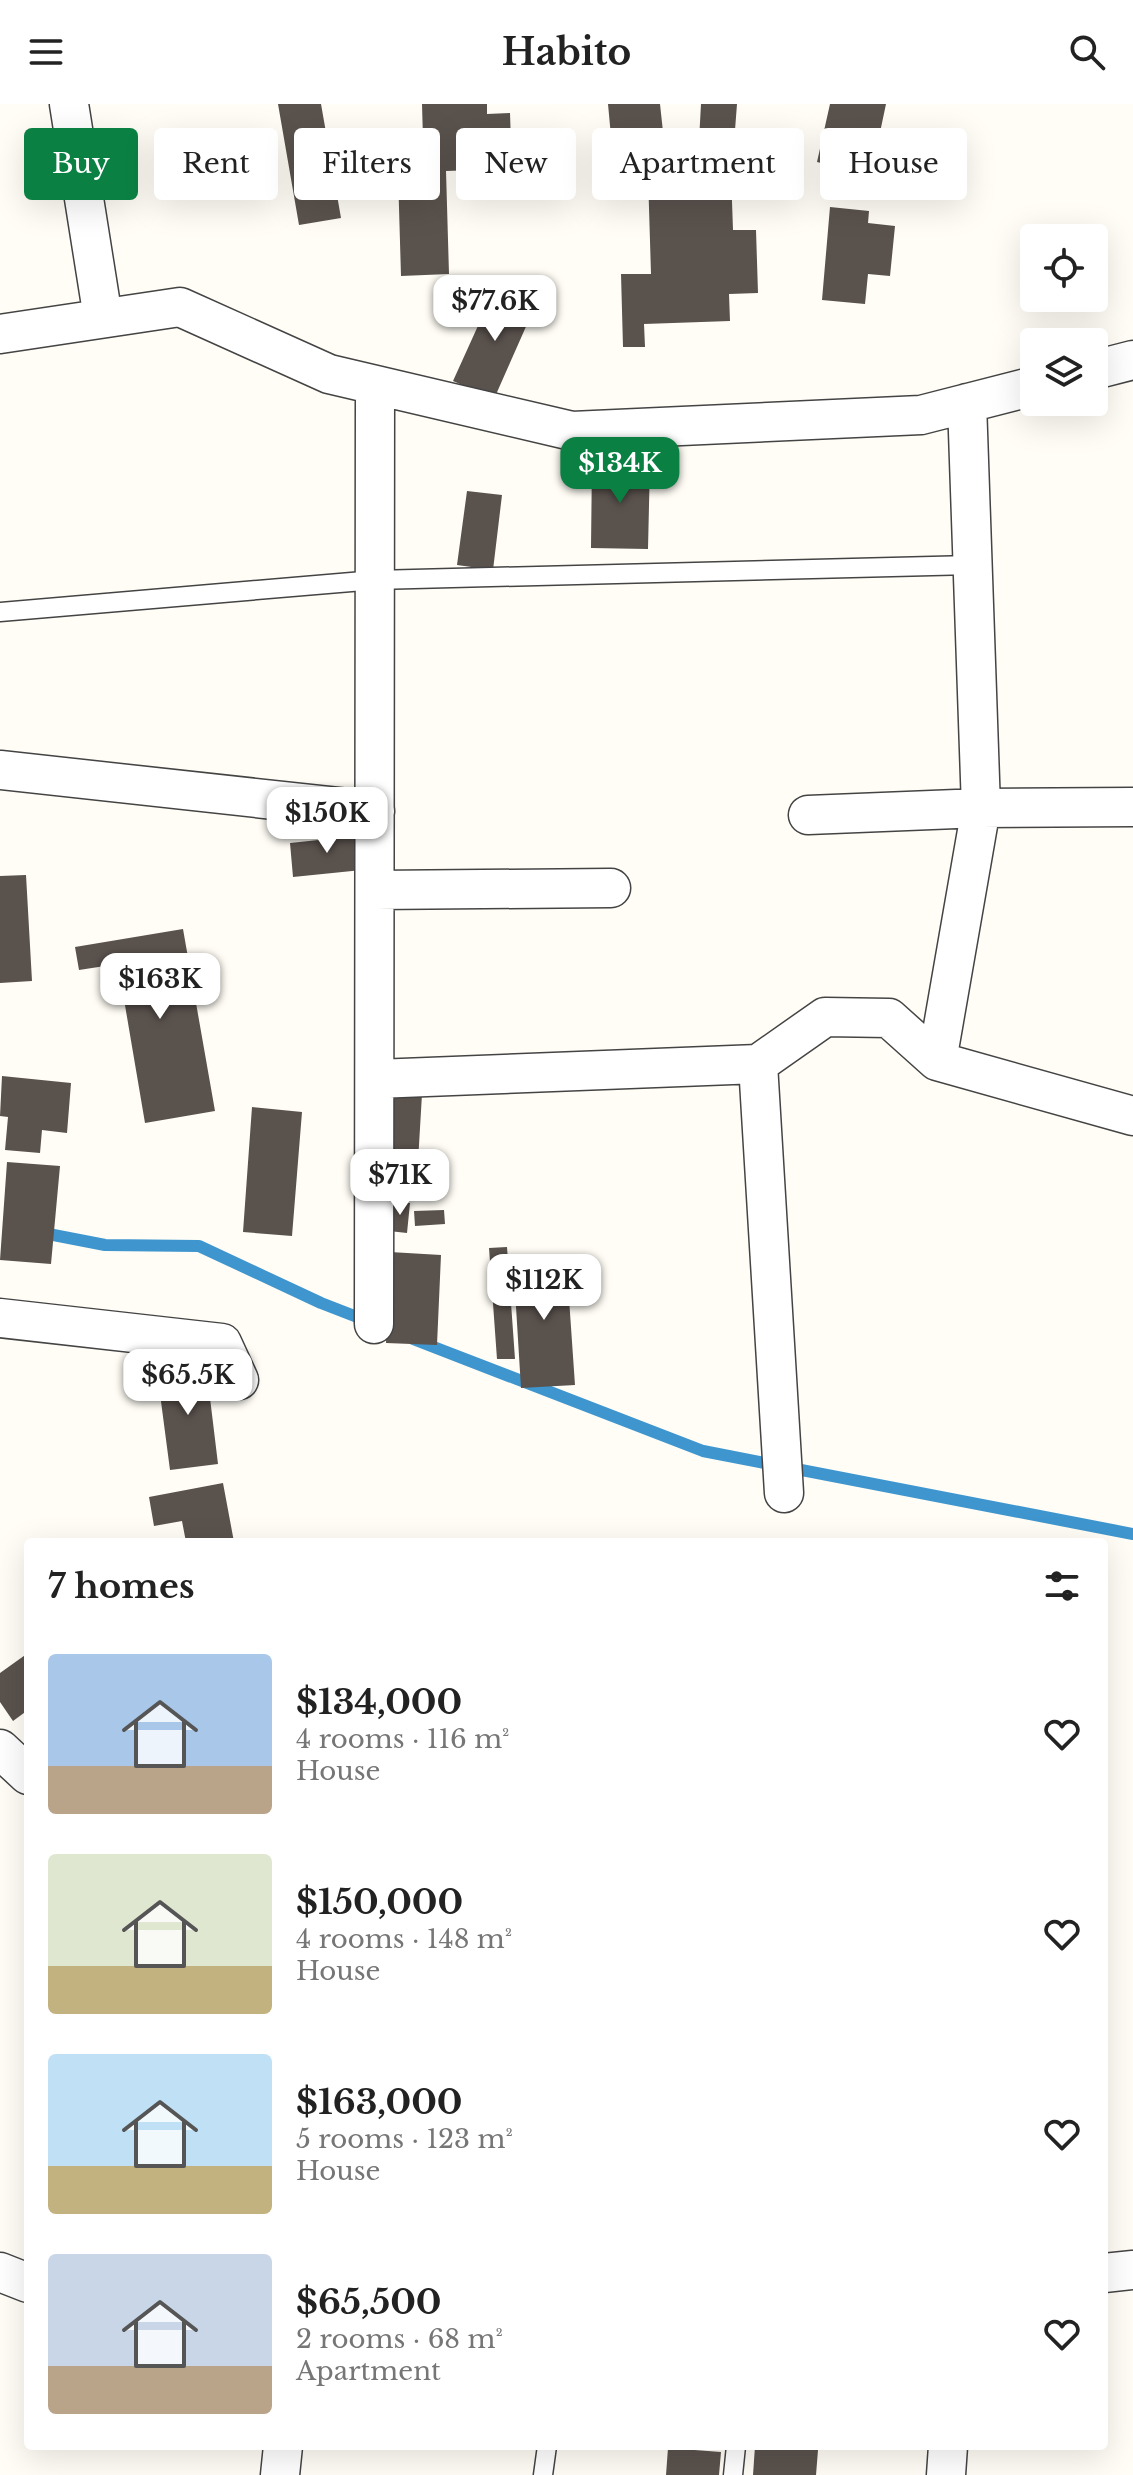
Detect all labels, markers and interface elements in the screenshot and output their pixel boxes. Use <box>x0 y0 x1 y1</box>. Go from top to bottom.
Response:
icon: menu <box>24 30 68 74</box>
text: Habito <box>502 30 631 75</box>
icon: search <box>1065 30 1109 74</box>
chip: Buy <box>24 128 138 200</box>
chip: Rent <box>154 128 278 200</box>
chip: Filters <box>294 128 440 200</box>
chip: New <box>456 128 576 200</box>
chip: Apartment <box>592 128 804 200</box>
chip: House <box>820 128 967 200</box>
map controls <box>1020 224 1108 416</box>
button: locate <box>1020 224 1108 312</box>
pin: $77.6K <box>430 275 560 343</box>
text: $77.6K <box>451 285 539 317</box>
button: layers <box>1020 328 1108 416</box>
pin: $134K <box>564 437 676 505</box>
text: $134K <box>578 447 662 479</box>
pin: $150K <box>271 787 383 855</box>
text: $150K <box>285 797 369 829</box>
pin: $163K <box>104 953 216 1021</box>
text: $163K <box>118 963 202 995</box>
pin: $71K <box>353 1149 447 1217</box>
text: $71K <box>368 1159 432 1191</box>
pin: $112K <box>488 1254 600 1322</box>
text: $112K <box>505 1264 583 1296</box>
pin: $65.5K <box>123 1349 253 1417</box>
text: $65.5K <box>141 1359 235 1391</box>
icon: filters <box>1040 1564 1084 1608</box>
text: 7 homes <box>48 1565 195 1607</box>
text: $134,000 <box>296 1681 462 1723</box>
icon: home <box>112 1686 208 1782</box>
icon: heart <box>1040 1712 1084 1756</box>
text: 4 rooms · 116 m² <box>296 1723 510 1755</box>
text: House <box>296 1755 380 1787</box>
text: $150,000 <box>296 1881 463 1923</box>
icon: home <box>112 1886 208 1982</box>
icon: heart <box>1040 1912 1084 1956</box>
text: 4 rooms · 148 m² <box>296 1923 512 1955</box>
text: House <box>296 1955 380 1987</box>
text: $163,000 <box>296 2081 463 2123</box>
icon: home <box>112 2086 208 2182</box>
icon: heart <box>1040 2112 1084 2156</box>
text: 5 rooms · 123 m² <box>296 2123 513 2155</box>
text: House <box>296 2155 380 2187</box>
text: $65,500 <box>296 2281 442 2323</box>
icon: home <box>112 2286 208 2382</box>
icon: heart <box>1040 2312 1084 2356</box>
text: 2 rooms · 68 m² <box>296 2323 503 2355</box>
text: Apartment <box>296 2355 441 2387</box>

